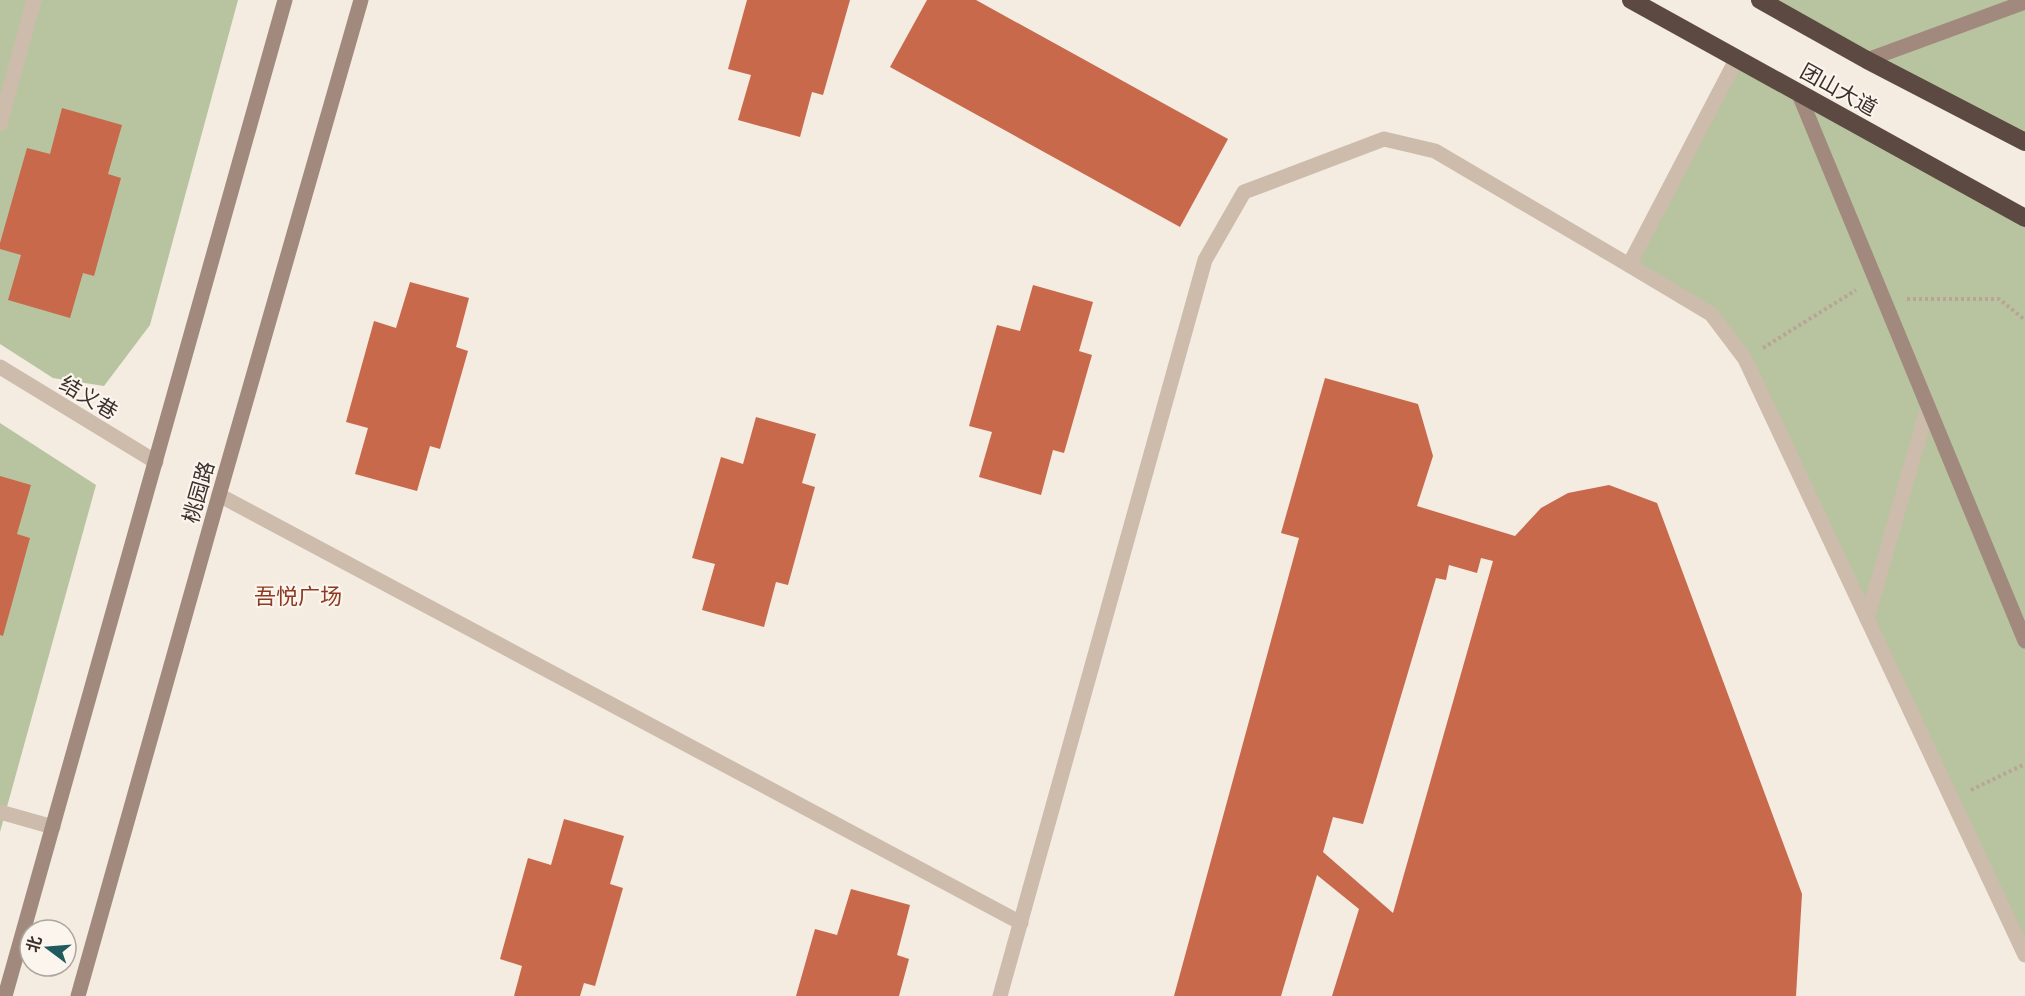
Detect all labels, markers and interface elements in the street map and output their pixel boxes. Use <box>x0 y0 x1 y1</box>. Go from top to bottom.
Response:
street label: 团山大道 <box>1796 57 1882 121</box>
street label: 结义巷 <box>55 370 123 424</box>
street label: 桃园路 <box>177 458 219 526</box>
district label: 吾悦广场 <box>254 582 342 610</box>
north arrow <box>18 918 78 978</box>
text: 北 <box>22 933 45 954</box>

